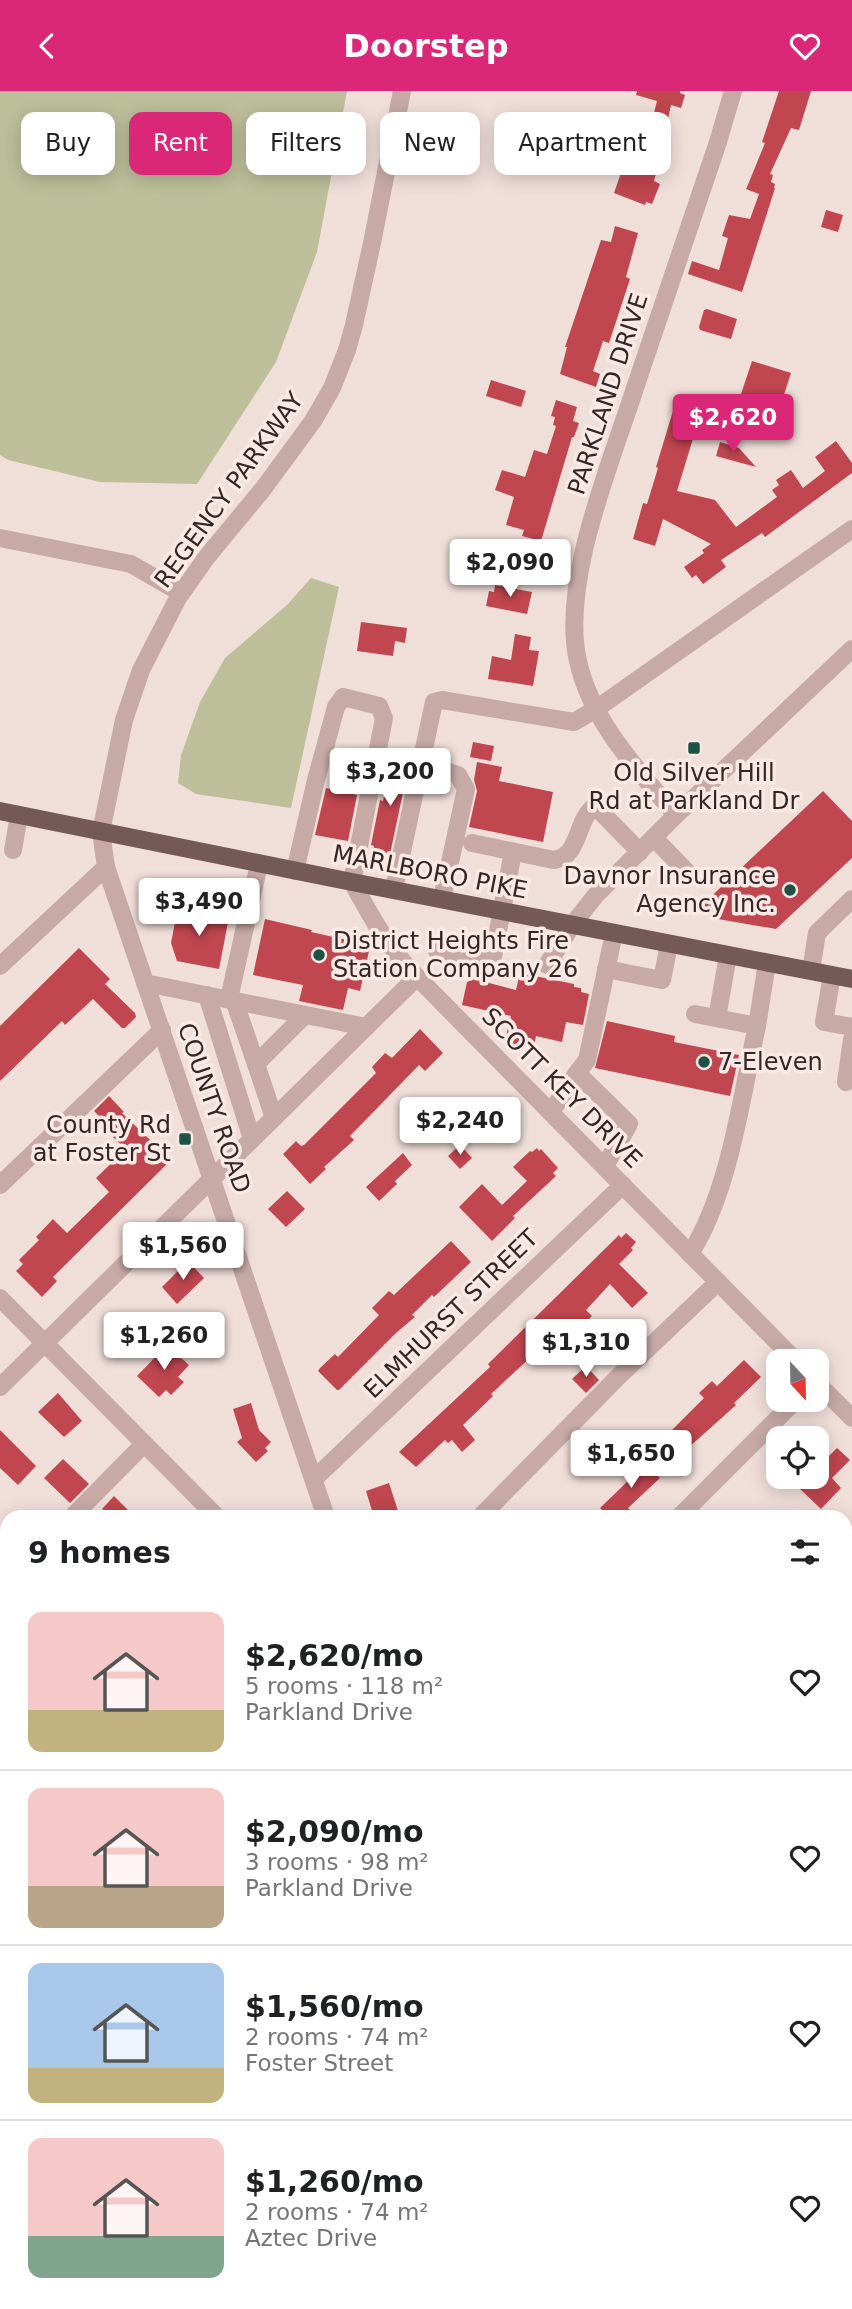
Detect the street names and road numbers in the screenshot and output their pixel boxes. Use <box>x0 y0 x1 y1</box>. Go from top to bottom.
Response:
street label: PARKLAND DRIVE <box>562 290 654 498</box>
street label: REGENCY PARKWAY <box>149 387 310 593</box>
street label: MARLBORO PIKE <box>330 839 530 905</box>
street label: SCOTT KEY DRIVE <box>476 1002 648 1174</box>
street label: COUNTY ROAD <box>172 1019 256 1197</box>
street label: ELMHURST STREET <box>358 1224 544 1404</box>

